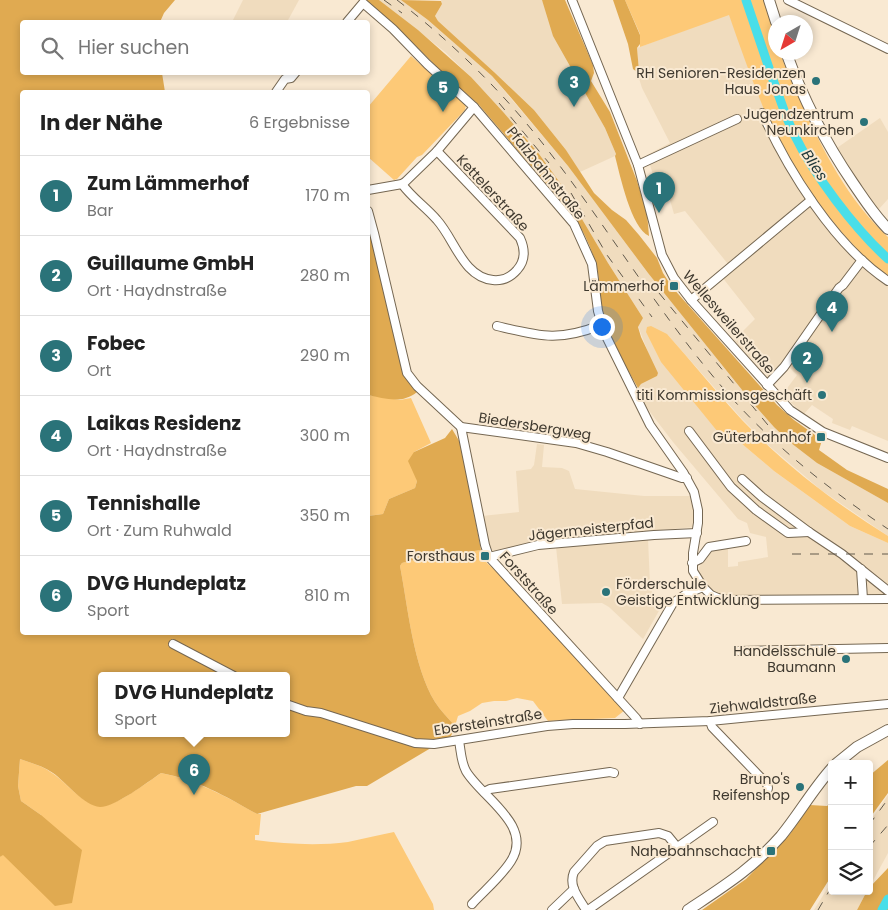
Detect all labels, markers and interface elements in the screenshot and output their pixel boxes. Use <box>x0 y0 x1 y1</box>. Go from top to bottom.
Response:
north arrow <box>768 15 813 60</box>
search box <box>20 20 370 75</box>
icon: search <box>38 34 66 62</box>
text: Hier suchen <box>78 34 189 61</box>
place label: RH Senioren-Residenzen Haus Jonas <box>636 63 806 99</box>
pin: 3 <box>558 66 590 107</box>
pin: 5 <box>427 71 459 112</box>
marker: RH Senioren-Residenzen Haus Jonas <box>810 75 822 87</box>
place label: Jugendzentrum Neunkirchen <box>743 104 854 140</box>
text: In der Nähe <box>40 108 163 137</box>
text: 6 Ergebnisse <box>249 111 350 134</box>
marker: Jugendzentrum Neunkirchen <box>858 116 870 128</box>
street label: Pfalzbahnstraße <box>502 122 590 224</box>
water label: Blies <box>797 145 833 185</box>
street label: Kettelerstraße <box>452 150 534 236</box>
text: Zum Lämmerhof <box>87 170 249 197</box>
pin: 1 <box>643 172 675 213</box>
text: 1 <box>53 184 59 207</box>
text: 170 m <box>305 184 350 207</box>
text: Bar <box>87 199 114 222</box>
text: Guillaume GmbH <box>87 250 254 277</box>
text: 2 <box>51 264 61 287</box>
text: 280 m <box>300 264 350 287</box>
street label: Wellesweilerstraße <box>678 266 780 378</box>
place label: Lämmerhof <box>583 276 664 296</box>
text: Ort · Haydnstraße <box>87 279 227 302</box>
marker: Lämmerhof <box>668 280 680 292</box>
pin: 4 <box>816 291 848 332</box>
your location <box>589 314 615 340</box>
text: Fobec <box>87 330 146 357</box>
pin: 2 <box>791 342 823 383</box>
text: 3 <box>51 344 61 367</box>
text: 290 m <box>300 344 350 367</box>
text: Ort <box>87 359 111 382</box>
place label: titi Kommissionsgeschäft <box>636 385 812 405</box>
marker: titi Kommissionsgeschäft <box>816 389 828 401</box>
street label: Biedersbergweg <box>477 407 593 445</box>
text: Laikas Residenz <box>87 410 241 437</box>
text: 4 <box>51 424 61 447</box>
text: 300 m <box>300 424 350 447</box>
place label: Güterbahnhof <box>713 427 811 447</box>
marker: Güterbahnhof <box>815 431 827 443</box>
text: Ort · Haydnstraße <box>87 439 227 462</box>
text: Tennishalle <box>87 490 200 517</box>
text: 5 <box>51 504 61 527</box>
text: 350 m <box>300 504 350 527</box>
street label: Jägermeisterpfad <box>527 512 655 546</box>
text: Ort · Zum Ruhwald <box>87 519 232 542</box>
place label: Forsthaus <box>407 546 475 566</box>
street label: Forststraße <box>495 547 563 619</box>
marker: Forsthaus <box>479 550 491 562</box>
text: DVG Hundeplatz <box>87 570 246 597</box>
place label: Förderschule Geistige Entwicklung <box>616 574 759 610</box>
text: 6 <box>51 584 61 607</box>
text: 810 m <box>304 584 350 607</box>
marker: Förderschule Geistige Entwicklung <box>600 586 612 598</box>
text: Sport <box>87 599 129 622</box>
place label: Handelsschule Baumann <box>733 641 836 677</box>
marker: Handelsschule Baumann <box>840 653 852 665</box>
popup <box>98 672 290 737</box>
text: DVG Hundeplatz <box>115 679 273 706</box>
street label: Ziehwaldstraße <box>708 687 818 719</box>
street label: Ebersteinstraße <box>432 704 544 740</box>
text: Sport <box>115 708 157 731</box>
pin: 6 <box>178 754 210 795</box>
map controls <box>828 760 873 895</box>
button: + <box>828 760 873 805</box>
place label: Bruno's Reifenshop <box>712 769 790 805</box>
marker: Bruno's Reifenshop <box>794 781 806 793</box>
button: − <box>828 805 873 850</box>
place label: Nahebahnschacht <box>630 841 761 861</box>
marker: Nahebahnschacht <box>765 845 777 857</box>
button: layers <box>828 850 873 895</box>

